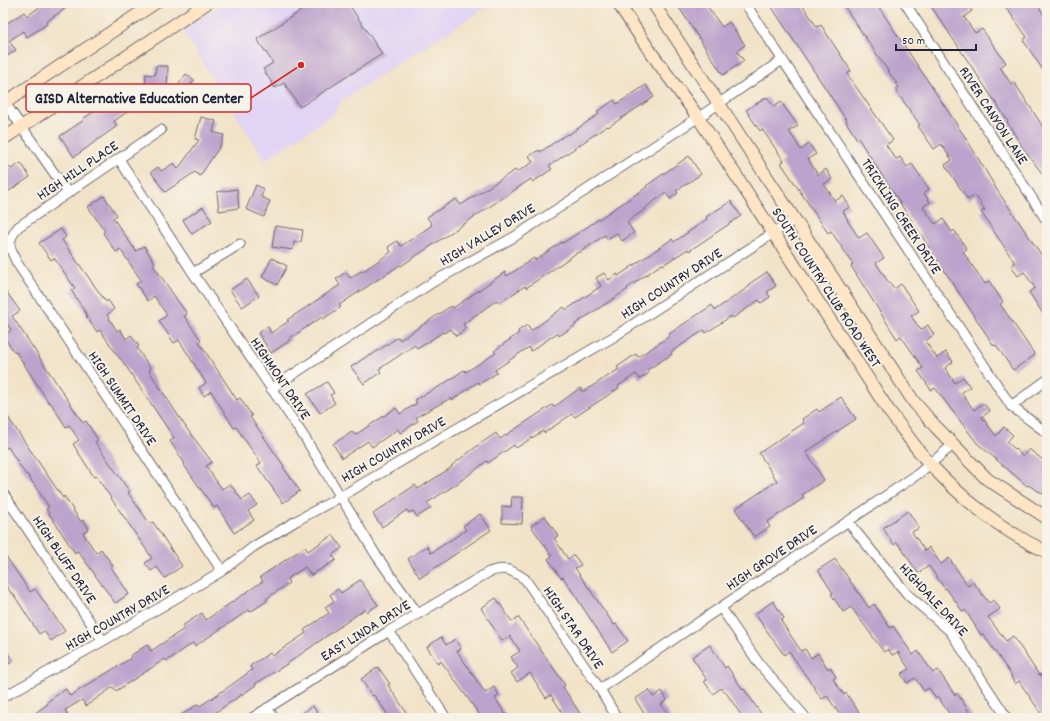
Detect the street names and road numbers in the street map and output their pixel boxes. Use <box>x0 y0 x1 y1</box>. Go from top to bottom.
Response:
street label: RIVER CANYON LANE <box>952 63 1032 170</box>
street label: HIGH HILL PLACE <box>33 136 124 207</box>
street label: TRICKLING CREEK DRIVE <box>855 155 946 279</box>
street label: HIGH VALLEY DRIVE <box>436 198 540 273</box>
street label: SOUTH COUNTRY CLUB ROAD WEST <box>765 204 886 373</box>
street label: HIGH COUNTRY DRIVE <box>617 243 728 326</box>
street label: HIGHMONT DRIVE <box>244 333 315 425</box>
street label: HIGH SUMMIT DRIVE <box>81 347 161 451</box>
street label: HIGH COUNTRY DRIVE <box>338 412 451 490</box>
street label: HIGH BLUFF DRIVE <box>26 512 101 609</box>
street label: HIGH GROVE DRIVE <box>722 520 822 597</box>
street label: HIGHDALE DRIVE <box>893 559 973 642</box>
street label: HIGH COUNTRY DRIVE <box>62 580 175 658</box>
street label: HIGH STAR DRIVE <box>536 582 608 674</box>
street label: EAST LINDA DRIVE <box>317 595 415 668</box>

